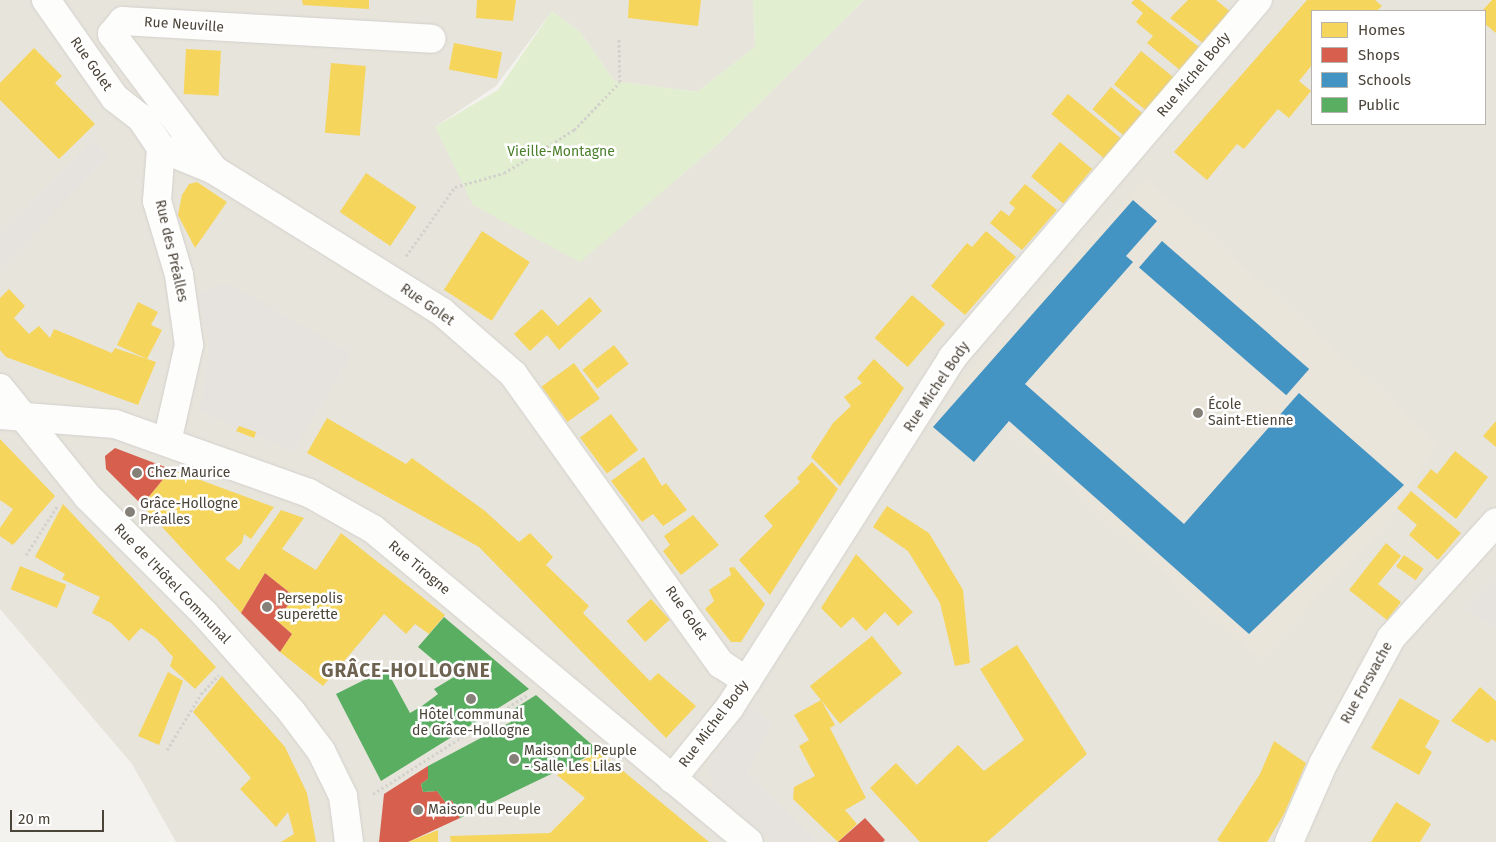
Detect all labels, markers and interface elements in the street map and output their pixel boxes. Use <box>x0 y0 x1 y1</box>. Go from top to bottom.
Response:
legend <box>1311 10 1486 125</box>
street label: Rue Neuville <box>144 14 224 36</box>
text: Homes <box>1358 21 1405 39</box>
street label: Rue Michel Body <box>1154 29 1234 121</box>
street label: Rue Golet <box>66 34 116 94</box>
text: Shops <box>1358 46 1400 64</box>
text: Schools <box>1358 71 1411 89</box>
text: Public <box>1358 96 1400 114</box>
park label: Vieille-Montagne <box>507 144 615 160</box>
street label: Rue des Préalles <box>151 198 191 304</box>
street label: Rue Golet <box>397 280 457 330</box>
street label: Rue Michel Body <box>901 339 973 435</box>
place label: École Saint-Etienne <box>1208 397 1293 430</box>
marker: École Saint-Etienne <box>1192 407 1204 419</box>
place label: Chez Maurice <box>147 465 230 481</box>
marker: Chez Maurice <box>131 467 143 479</box>
place label: Grâce-Hollogne Préalles <box>140 496 238 528</box>
marker: Grâce-Hollogne Préalles <box>124 506 136 518</box>
street label: Rue de l'Hôtel Communal <box>110 521 234 647</box>
street label: Rue Tirogne <box>385 537 453 599</box>
street label: Rue Golet <box>661 583 711 643</box>
place label: Persepolis superette <box>277 591 343 624</box>
marker: Persepolis superette <box>261 601 273 613</box>
street label: Rue Forsvache <box>1338 639 1396 727</box>
district label: GRÂCE-HOLLOGNE <box>319 660 493 682</box>
street label: Rue Michel Body <box>676 677 752 771</box>
marker: Hôtel communal de Grâce-Hollogne <box>465 693 477 705</box>
place label: Hôtel communal de Grâce-Hollogne <box>412 707 530 740</box>
place label: Maison du Peuple - Salle Les Lilas <box>524 743 637 776</box>
marker: Maison du Peuple - Salle Les Lilas <box>508 753 520 765</box>
scale bar <box>12 800 106 832</box>
place label: Maison du Peuple <box>428 802 541 818</box>
marker: Maison du Peuple <box>412 804 424 816</box>
text: 20 m <box>18 810 51 828</box>

